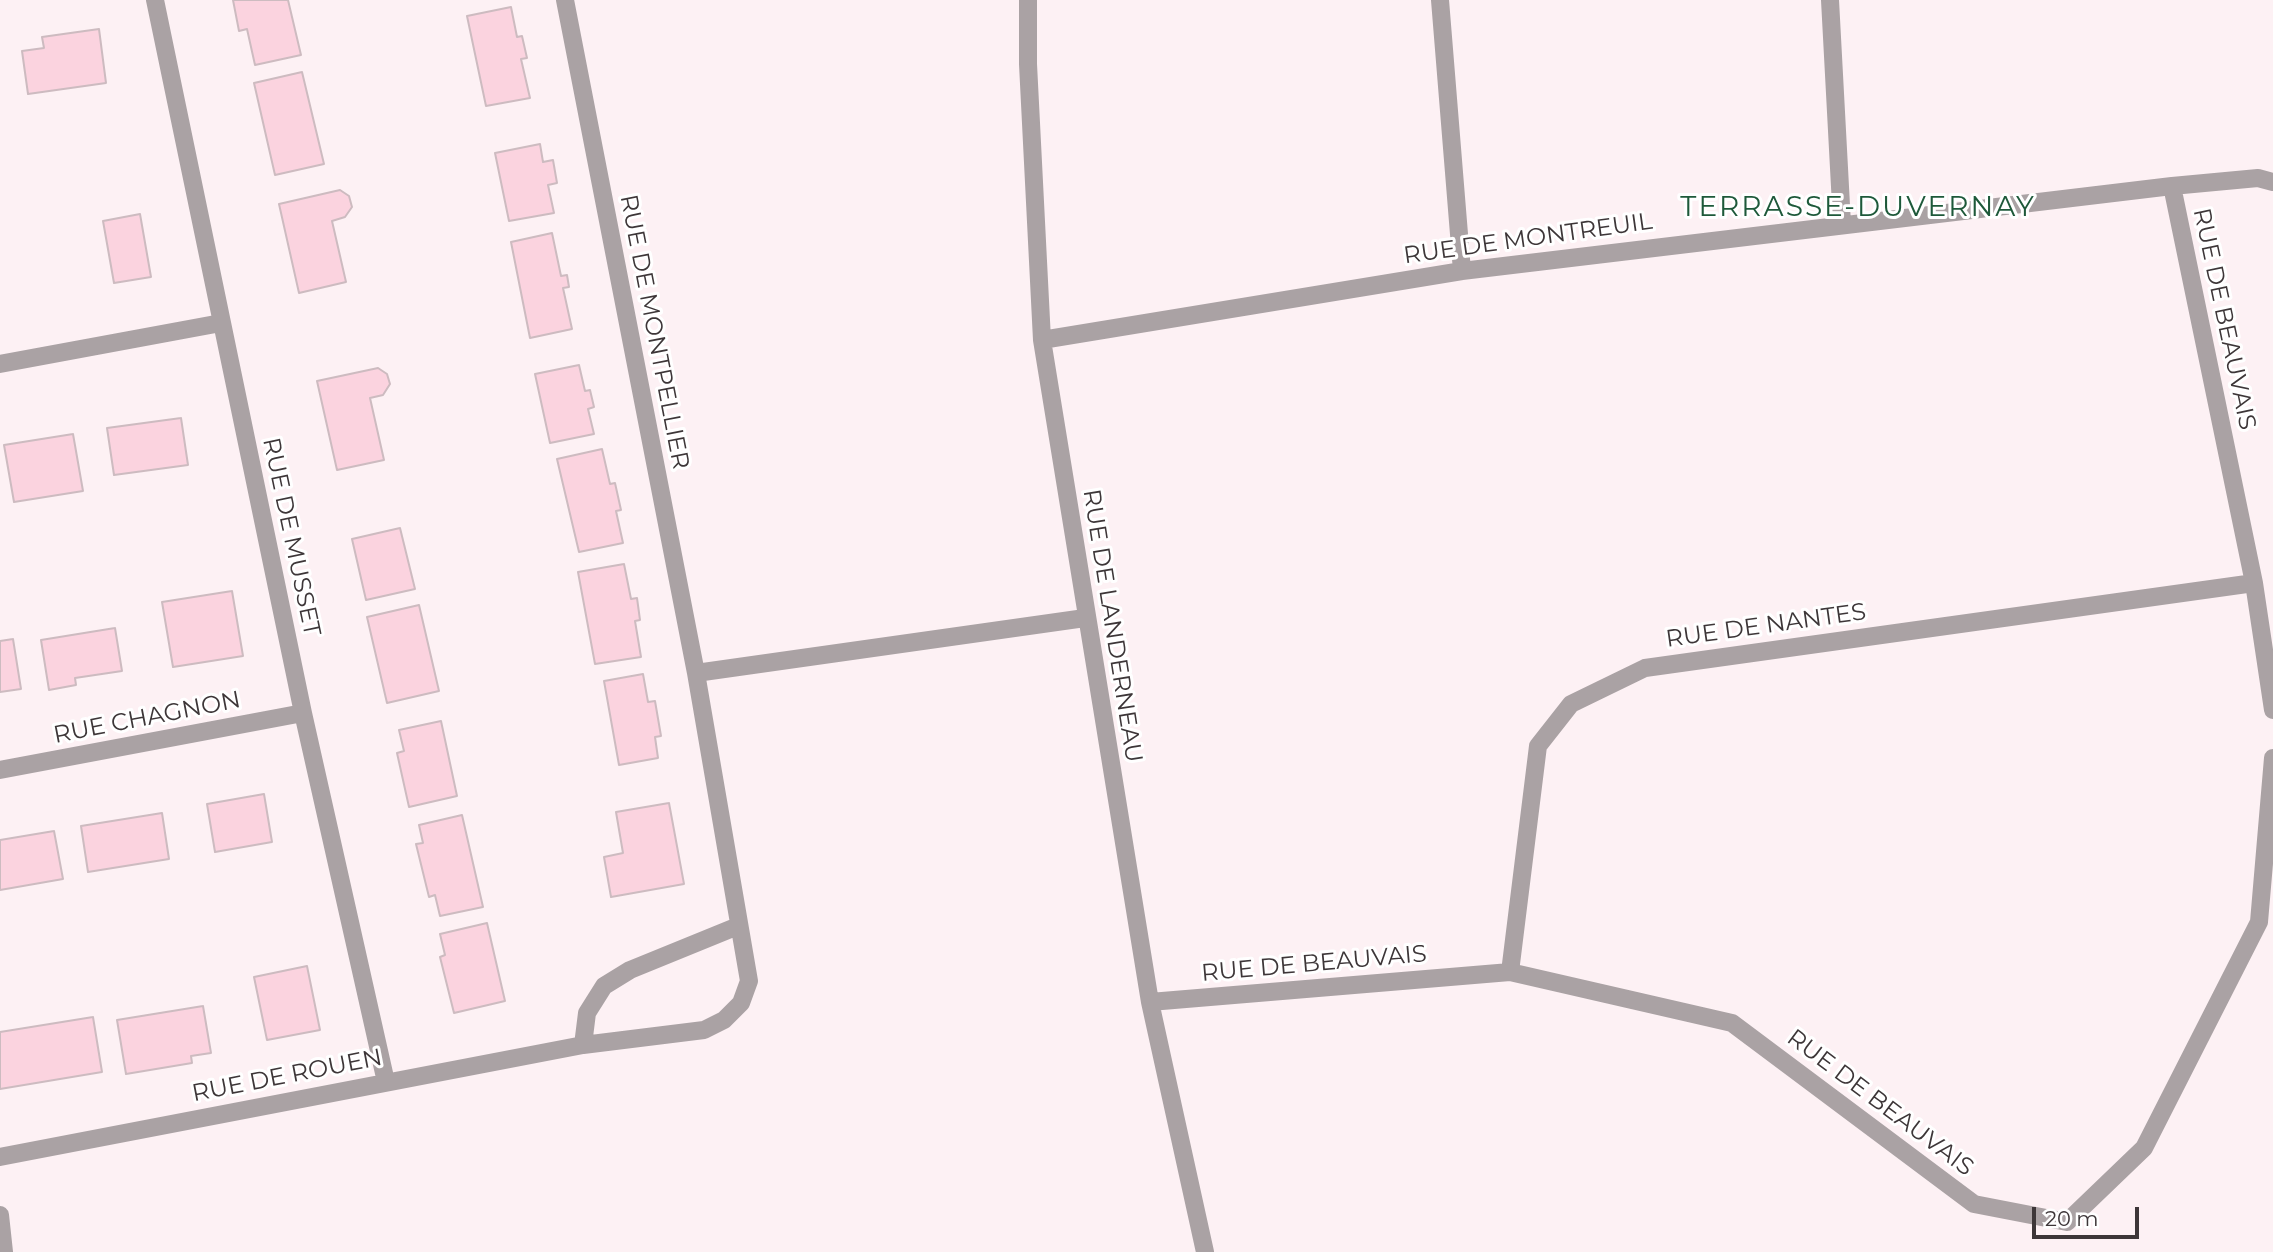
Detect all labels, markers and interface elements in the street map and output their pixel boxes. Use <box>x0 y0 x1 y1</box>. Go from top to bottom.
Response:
district label: TERRASSE-DUVERNAY <box>1682 191 2034 225</box>
street label: RUE DE MONTPELLIER <box>613 192 695 472</box>
street label: RUE DE BEAUVAIS <box>2186 205 2262 433</box>
street label: RUE DE MONTREUIL <box>1402 207 1654 271</box>
street label: RUE DE MUSSET <box>256 435 326 639</box>
street label: RUE DE LANDERNEAU <box>1076 487 1148 765</box>
street label: RUE DE NANTES <box>1664 598 1868 654</box>
street label: RUE CHAGNON <box>51 686 243 750</box>
street label: RUE DE BEAUVAIS <box>1200 940 1428 988</box>
street label: RUE DE BEAUVAIS <box>1781 1024 1979 1182</box>
street label: RUE DE ROUEN <box>190 1043 384 1109</box>
scale bar <box>2035 1192 2142 1236</box>
text: 20 m <box>2045 1206 2099 1231</box>

